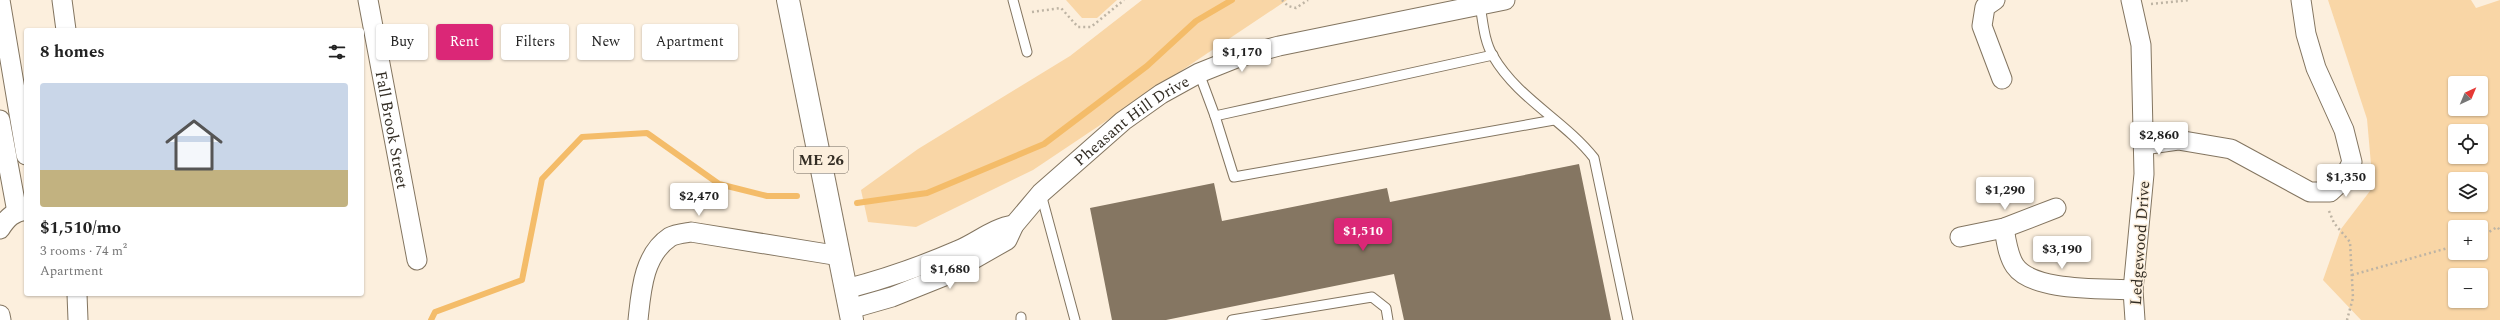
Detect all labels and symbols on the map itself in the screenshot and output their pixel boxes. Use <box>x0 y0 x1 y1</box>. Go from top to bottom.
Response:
pin: $1,170 <box>1209 39 1275 73</box>
street label: Fall Brook Street <box>369 69 414 191</box>
street label: Pheasant Hill Drive <box>1069 70 1194 172</box>
north arrow <box>2448 76 2488 116</box>
pin: $2,860 <box>2126 122 2192 156</box>
road number: ME 26 <box>794 147 848 173</box>
pin: $1,350 <box>2313 164 2379 198</box>
pin: $1,290 <box>1972 177 2038 211</box>
street label: Ledgewood Drive <box>2124 180 2156 306</box>
pin: $2,470 <box>666 183 732 217</box>
pin: $1,510 <box>1330 218 1396 252</box>
pin: $3,190 <box>2029 236 2095 270</box>
pin: $1,680 <box>917 256 983 290</box>

